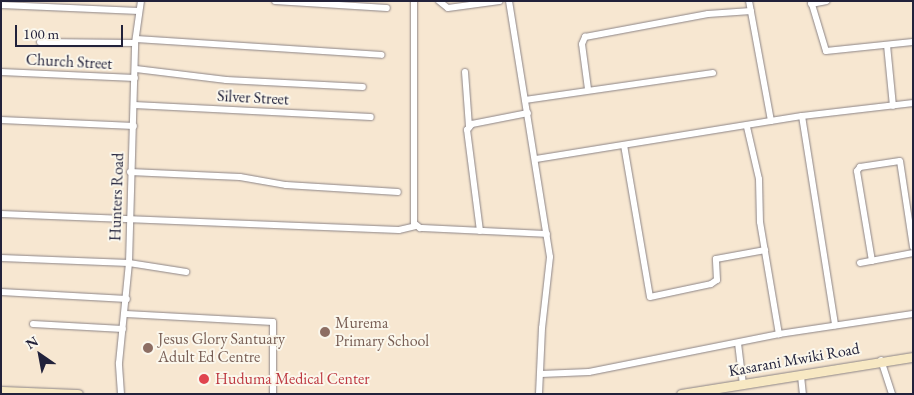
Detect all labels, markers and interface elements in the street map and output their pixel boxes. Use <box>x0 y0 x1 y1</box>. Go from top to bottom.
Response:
scale bar <box>18 15 125 47</box>
text: 100 m <box>23 24 59 43</box>
street label: Church Street <box>25 50 113 74</box>
street label: Silver Street <box>217 87 289 109</box>
street label: Hunters Road <box>106 153 128 241</box>
place label: Murema Primary School <box>335 313 429 351</box>
marker: Murema Primary School <box>319 326 331 338</box>
place label: Jesus Glory Santuary Adult Ed Centre <box>158 329 285 367</box>
north arrow <box>15 330 65 380</box>
text: N <box>22 332 41 353</box>
street label: Kasarani Mwiki Road <box>727 339 861 381</box>
marker: Jesus Glory Santuary Adult Ed Centre <box>142 342 154 354</box>
place label: Huduma Medical Center <box>215 369 369 389</box>
marker: Huduma Medical Center <box>197 372 211 386</box>

